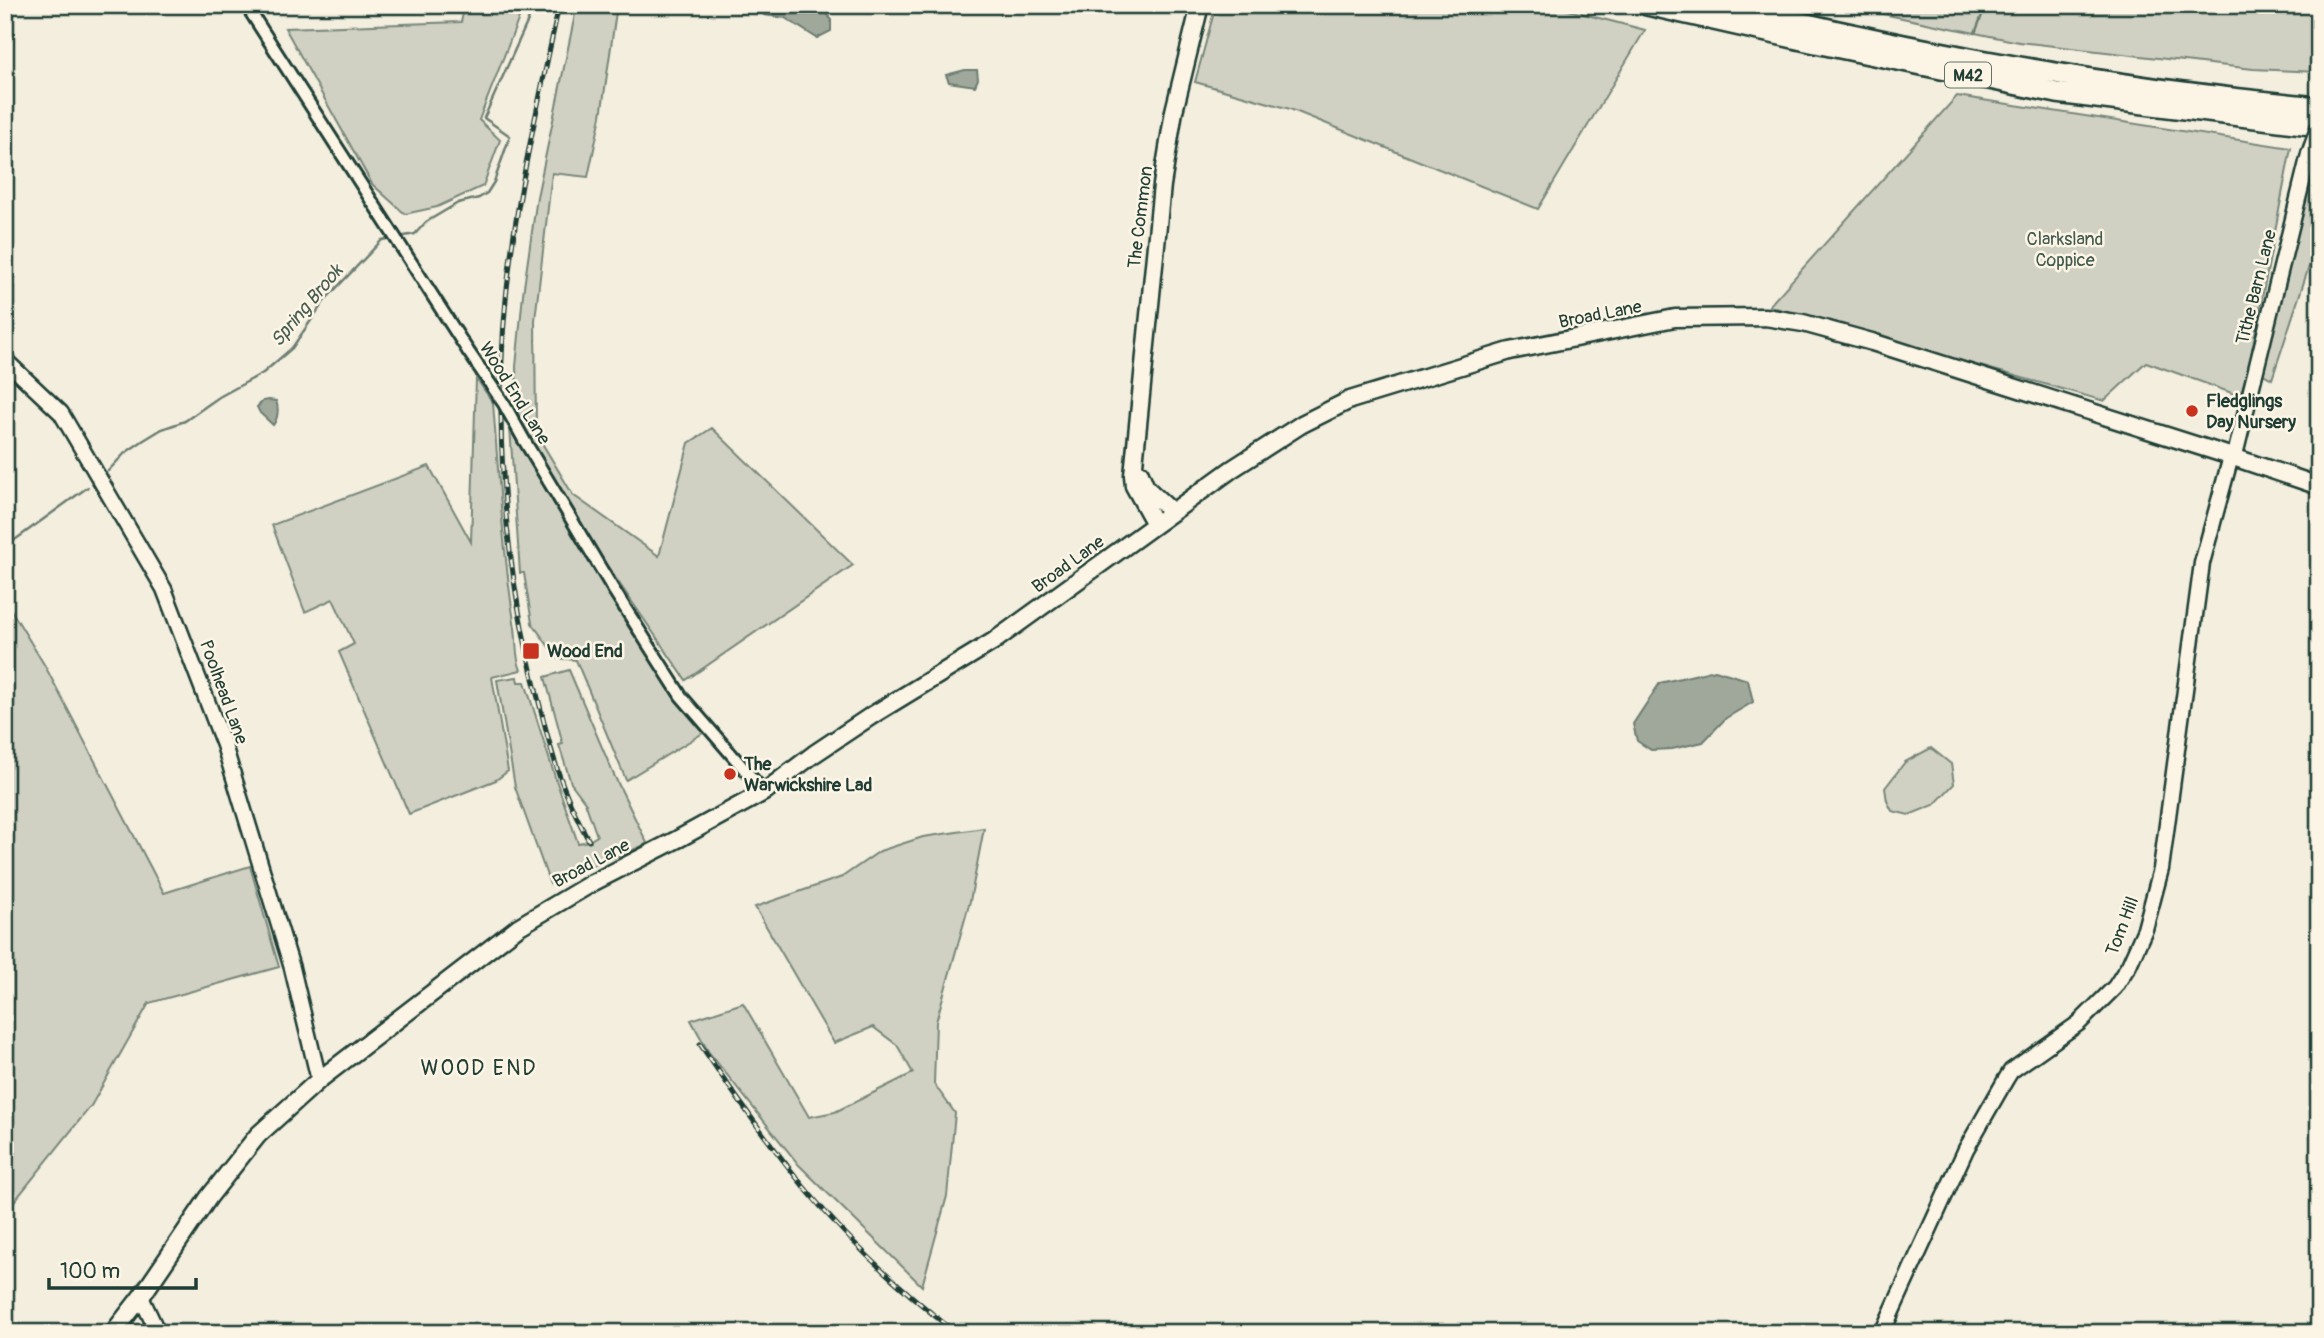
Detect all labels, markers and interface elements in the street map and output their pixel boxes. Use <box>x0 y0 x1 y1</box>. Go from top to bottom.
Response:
road number: M42 <box>1945 62 1991 88</box>
street label: The Common <box>1123 164 1158 270</box>
street label: Tithe Barn Lane <box>2231 227 2282 347</box>
park label: Clarksland Coppice <box>2027 228 2103 272</box>
water label: Spring Brook <box>265 258 349 352</box>
street label: Broad Lane <box>1557 295 1644 334</box>
street label: Wood End Lane <box>474 338 555 449</box>
place label: Fledglings Day Nursery <box>2206 390 2296 434</box>
marker: Fledglings Day Nursery <box>2184 403 2200 419</box>
street label: Broad Lane <box>1028 530 1109 598</box>
street label: Poolhead Lane <box>194 637 253 747</box>
place label: Wood End <box>547 640 623 663</box>
marker: Wood End <box>521 641 541 661</box>
place label: The Warwickshire Lad <box>743 753 872 797</box>
marker: The Warwickshire Lad <box>722 766 738 782</box>
street label: Broad Lane <box>549 833 634 893</box>
street label: Tom Hill <box>2101 893 2144 959</box>
district label: WOOD END <box>420 1055 538 1082</box>
scale bar <box>49 1247 196 1291</box>
text: 100 m <box>60 1258 120 1285</box>

